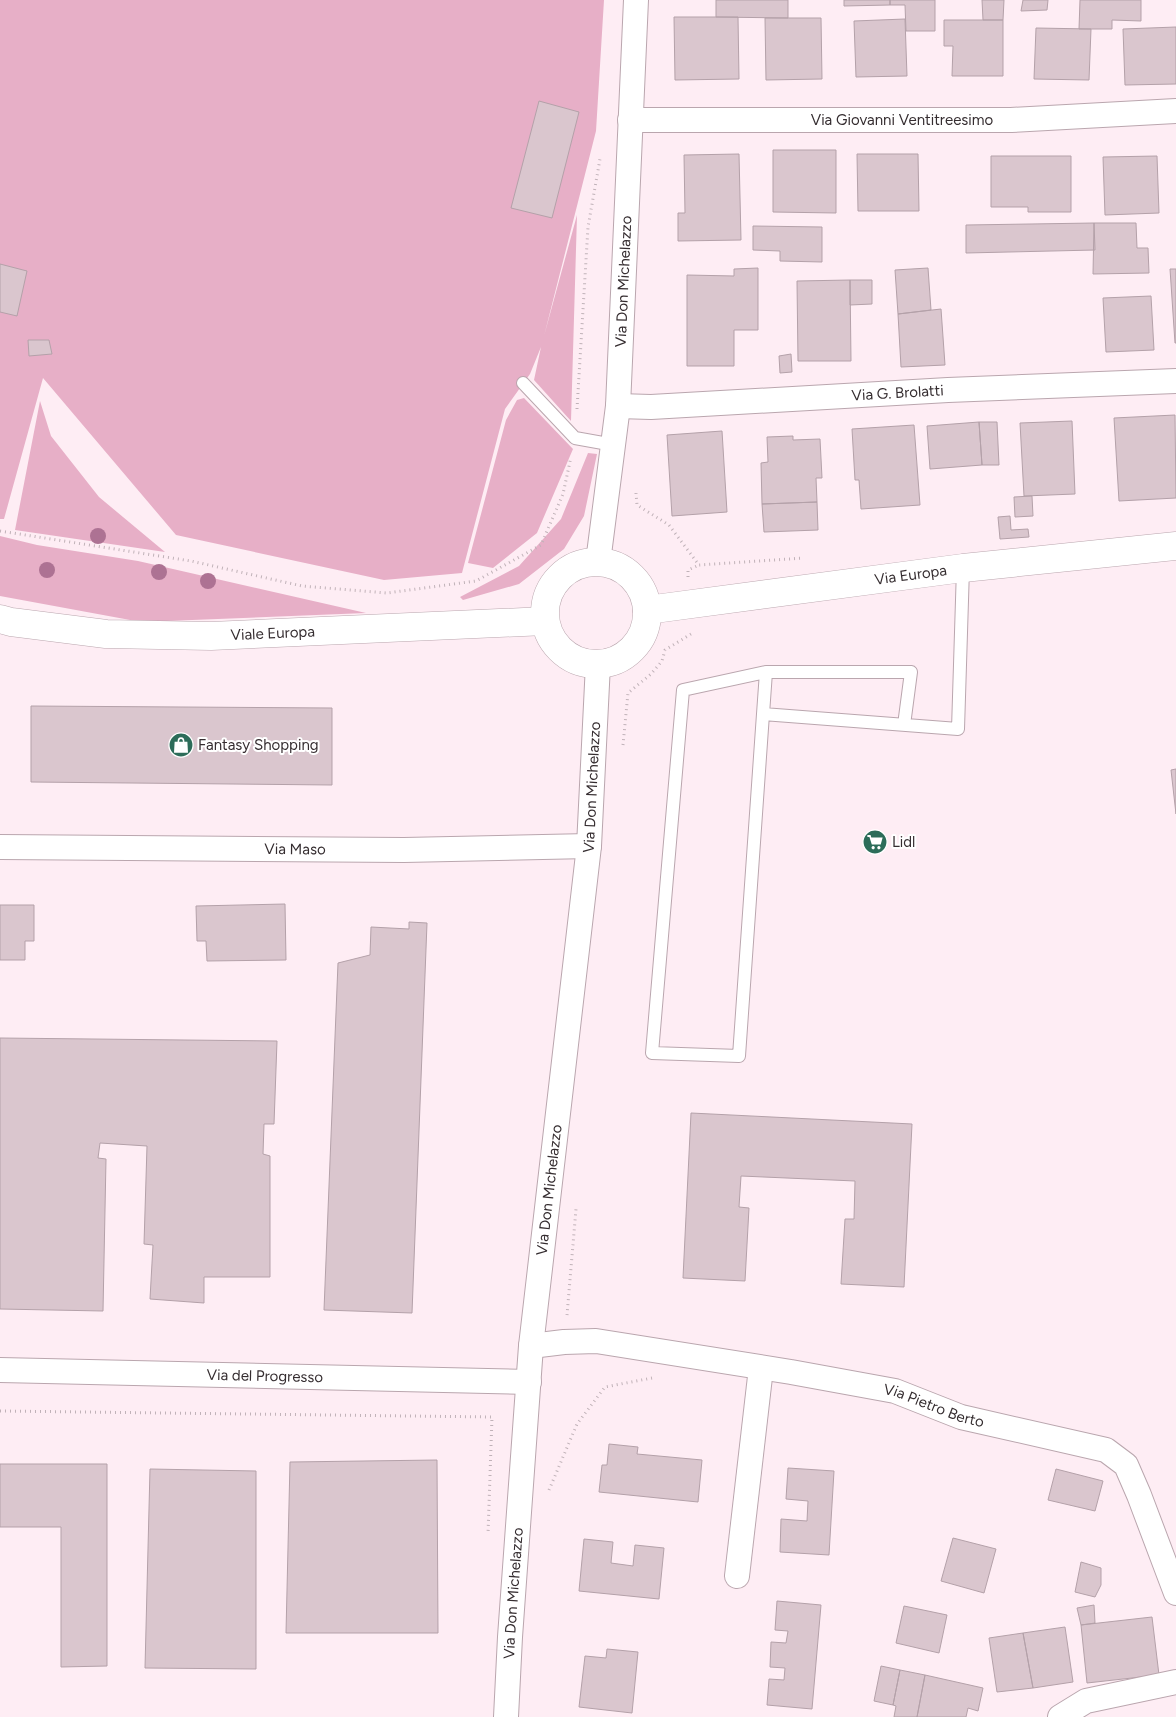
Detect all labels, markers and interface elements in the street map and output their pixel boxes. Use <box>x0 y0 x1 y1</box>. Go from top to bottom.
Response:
street label: Via Giovanni Ventitreesimo <box>811 111 994 129</box>
street label: Via Don Michelazzo <box>612 215 635 348</box>
street label: Via G. Brolatti <box>851 381 944 405</box>
street label: Via Europa <box>873 561 948 589</box>
street label: Viale Europa <box>230 622 315 644</box>
street label: Via Don Michelazzo <box>579 721 604 854</box>
shop icon: Fantasy Shopping <box>168 732 194 758</box>
place label: Fantasy Shopping <box>198 736 319 754</box>
supermarket icon: Lidl <box>862 829 888 855</box>
place label: Lidl <box>892 833 915 851</box>
street label: Via Maso <box>264 840 326 858</box>
street label: Via Don Michelazzo <box>533 1123 566 1256</box>
street label: Via del Progresso <box>206 1366 324 1386</box>
street label: Via Pietro Berto <box>882 1380 986 1431</box>
street label: Via Don Michelazzo <box>500 1527 527 1659</box>

